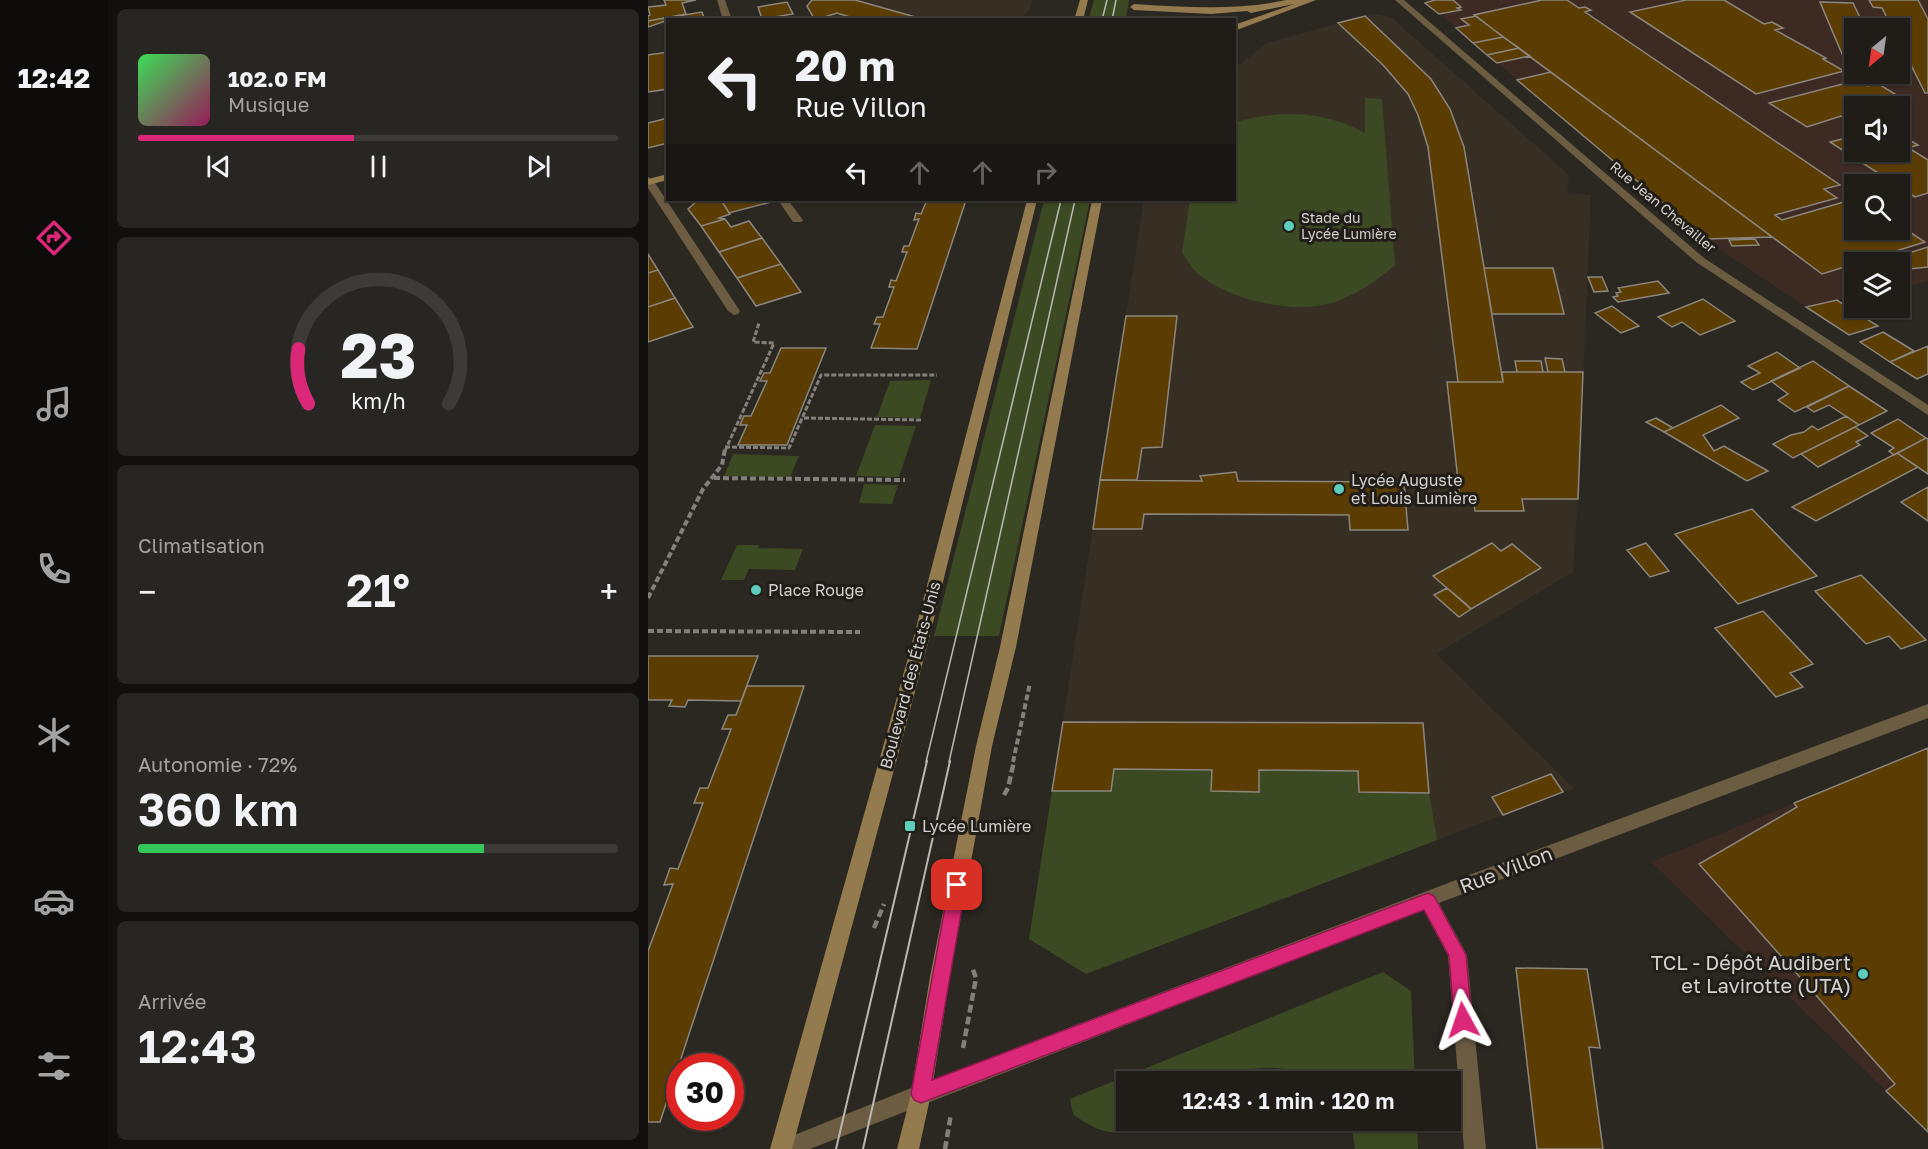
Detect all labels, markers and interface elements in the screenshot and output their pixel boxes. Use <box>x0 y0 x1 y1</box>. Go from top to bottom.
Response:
north arrow <box>1844 18 1910 84</box>
map controls <box>1844 18 1910 318</box>
text: 20 m <box>795 40 895 90</box>
icon: left <box>696 42 774 120</box>
text: 12:42 <box>18 62 90 94</box>
text: 102.0 FM <box>228 65 327 92</box>
text: Rue Villon <box>795 91 927 123</box>
text: Musique <box>228 92 309 116</box>
button: sound <box>1844 96 1910 162</box>
icon: previous <box>202 150 235 183</box>
icon: pause <box>362 150 395 183</box>
icon: next <box>522 150 555 183</box>
icon: left <box>840 156 873 189</box>
icon: ahead <box>903 156 936 189</box>
icon: ahead <box>966 156 999 189</box>
icon: right <box>1029 156 1062 189</box>
street label: Rue Jean Chevailler <box>1607 157 1720 256</box>
button: search <box>1844 174 1910 240</box>
place label: Stade du Lycée Lumière <box>1301 209 1397 242</box>
icon: directions <box>33 217 75 259</box>
marker: Stade du Lycée Lumière <box>1282 219 1296 233</box>
button: layers <box>1844 252 1910 318</box>
text: 23 <box>340 317 416 392</box>
icon: music <box>33 383 75 425</box>
text: km/h <box>351 388 405 414</box>
place label: Lycée Auguste et Louis Lumière <box>1351 470 1477 508</box>
marker: Lycée Auguste et Louis Lumière <box>1332 482 1346 496</box>
text: Climatisation <box>138 533 265 557</box>
icon: phone <box>33 548 75 590</box>
text: 21° <box>346 563 410 617</box>
text: − <box>138 572 156 611</box>
text: + <box>600 572 618 611</box>
street label: Boulevard des États-Unis <box>875 579 945 771</box>
place label: Place Rouge <box>768 580 864 600</box>
marker: Place Rouge <box>749 583 763 597</box>
icon: climate <box>33 714 75 756</box>
text: Autonomie · 72% <box>138 752 297 776</box>
text: 360 km <box>138 782 299 836</box>
place label: Lycée Lumière <box>922 816 1031 836</box>
marker: Lycée Lumière <box>903 819 917 833</box>
street label: Rue Villon <box>1456 840 1555 898</box>
pin <box>931 859 982 910</box>
icon: arrive <box>940 868 973 901</box>
icon: car <box>33 880 75 922</box>
place label: TCL - Dépôt Audibert et Lavirotte (UTA) <box>1651 950 1851 997</box>
marker: TCL - Dépôt Audibert et Lavirotte (UTA) <box>1856 967 1870 981</box>
position arrow <box>1431 988 1495 1052</box>
text: Arrivée <box>138 989 206 1013</box>
text: 12:43 <box>138 1019 257 1073</box>
icon: filters <box>33 1045 75 1087</box>
speed limit sign: 30 <box>666 1053 744 1131</box>
text: 12:43 · 1 min · 120 m <box>1182 1087 1395 1114</box>

